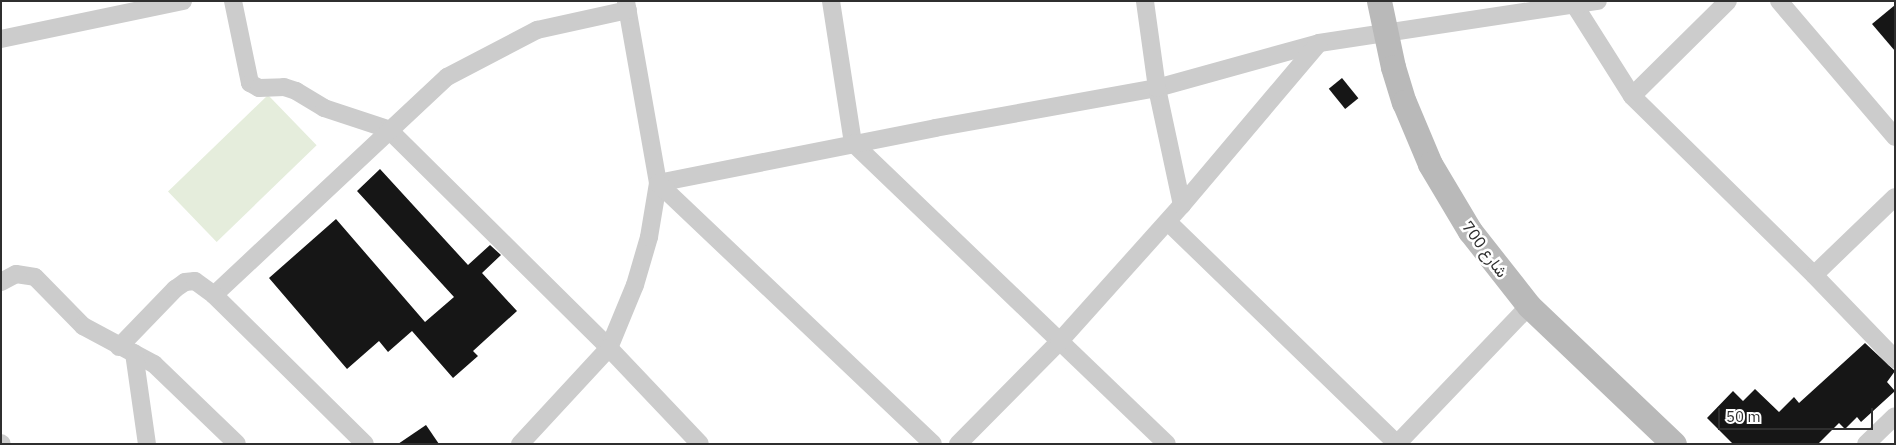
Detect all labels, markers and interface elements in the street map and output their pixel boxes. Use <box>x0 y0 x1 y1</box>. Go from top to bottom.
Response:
street label: شارع 700 <box>1458 217 1512 281</box>
scale bar <box>1721 398 1876 430</box>
text: 50 m <box>1726 407 1761 426</box>

